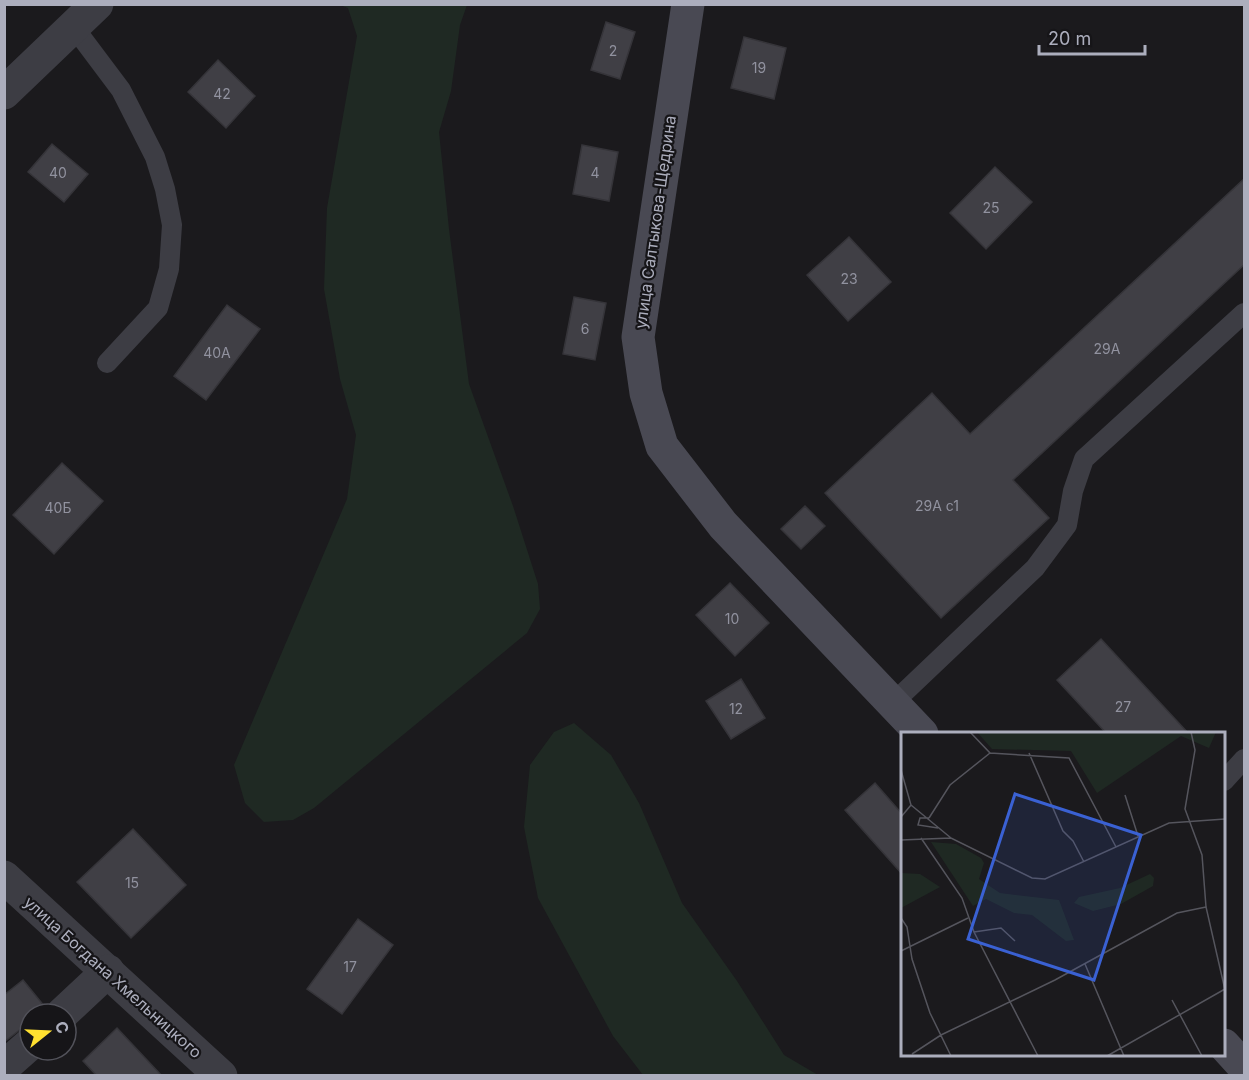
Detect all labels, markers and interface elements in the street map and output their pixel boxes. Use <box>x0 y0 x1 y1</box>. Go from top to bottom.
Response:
scale bar <box>1039 18 1146 56</box>
text: 20 m <box>1048 28 1091 49</box>
house number: 2 <box>609 42 617 59</box>
house number: 19 <box>752 59 766 76</box>
house number: 42 <box>213 85 231 102</box>
street label: улица Салтыкова-Щедрина <box>630 114 680 330</box>
house number: 40 <box>49 164 67 181</box>
house number: 4 <box>590 164 600 181</box>
house number: 25 <box>982 199 1000 216</box>
house number: 23 <box>840 270 858 287</box>
house number: 6 <box>581 320 589 337</box>
house number: 29А <box>1094 340 1121 357</box>
house number: 40А <box>203 344 231 361</box>
house number: 29А с1 <box>915 497 959 514</box>
house number: 40Б <box>45 499 71 516</box>
house number: 10 <box>725 610 739 627</box>
house number: 27 <box>1115 698 1131 715</box>
house number: 12 <box>729 700 743 717</box>
inset map <box>901 732 1225 1056</box>
house number: 15 <box>125 874 139 891</box>
street label: улица Богдана Хмельницкого <box>20 892 206 1062</box>
house number: 17 <box>343 958 357 975</box>
north arrow <box>18 1002 78 1062</box>
text: С <box>51 1019 74 1036</box>

